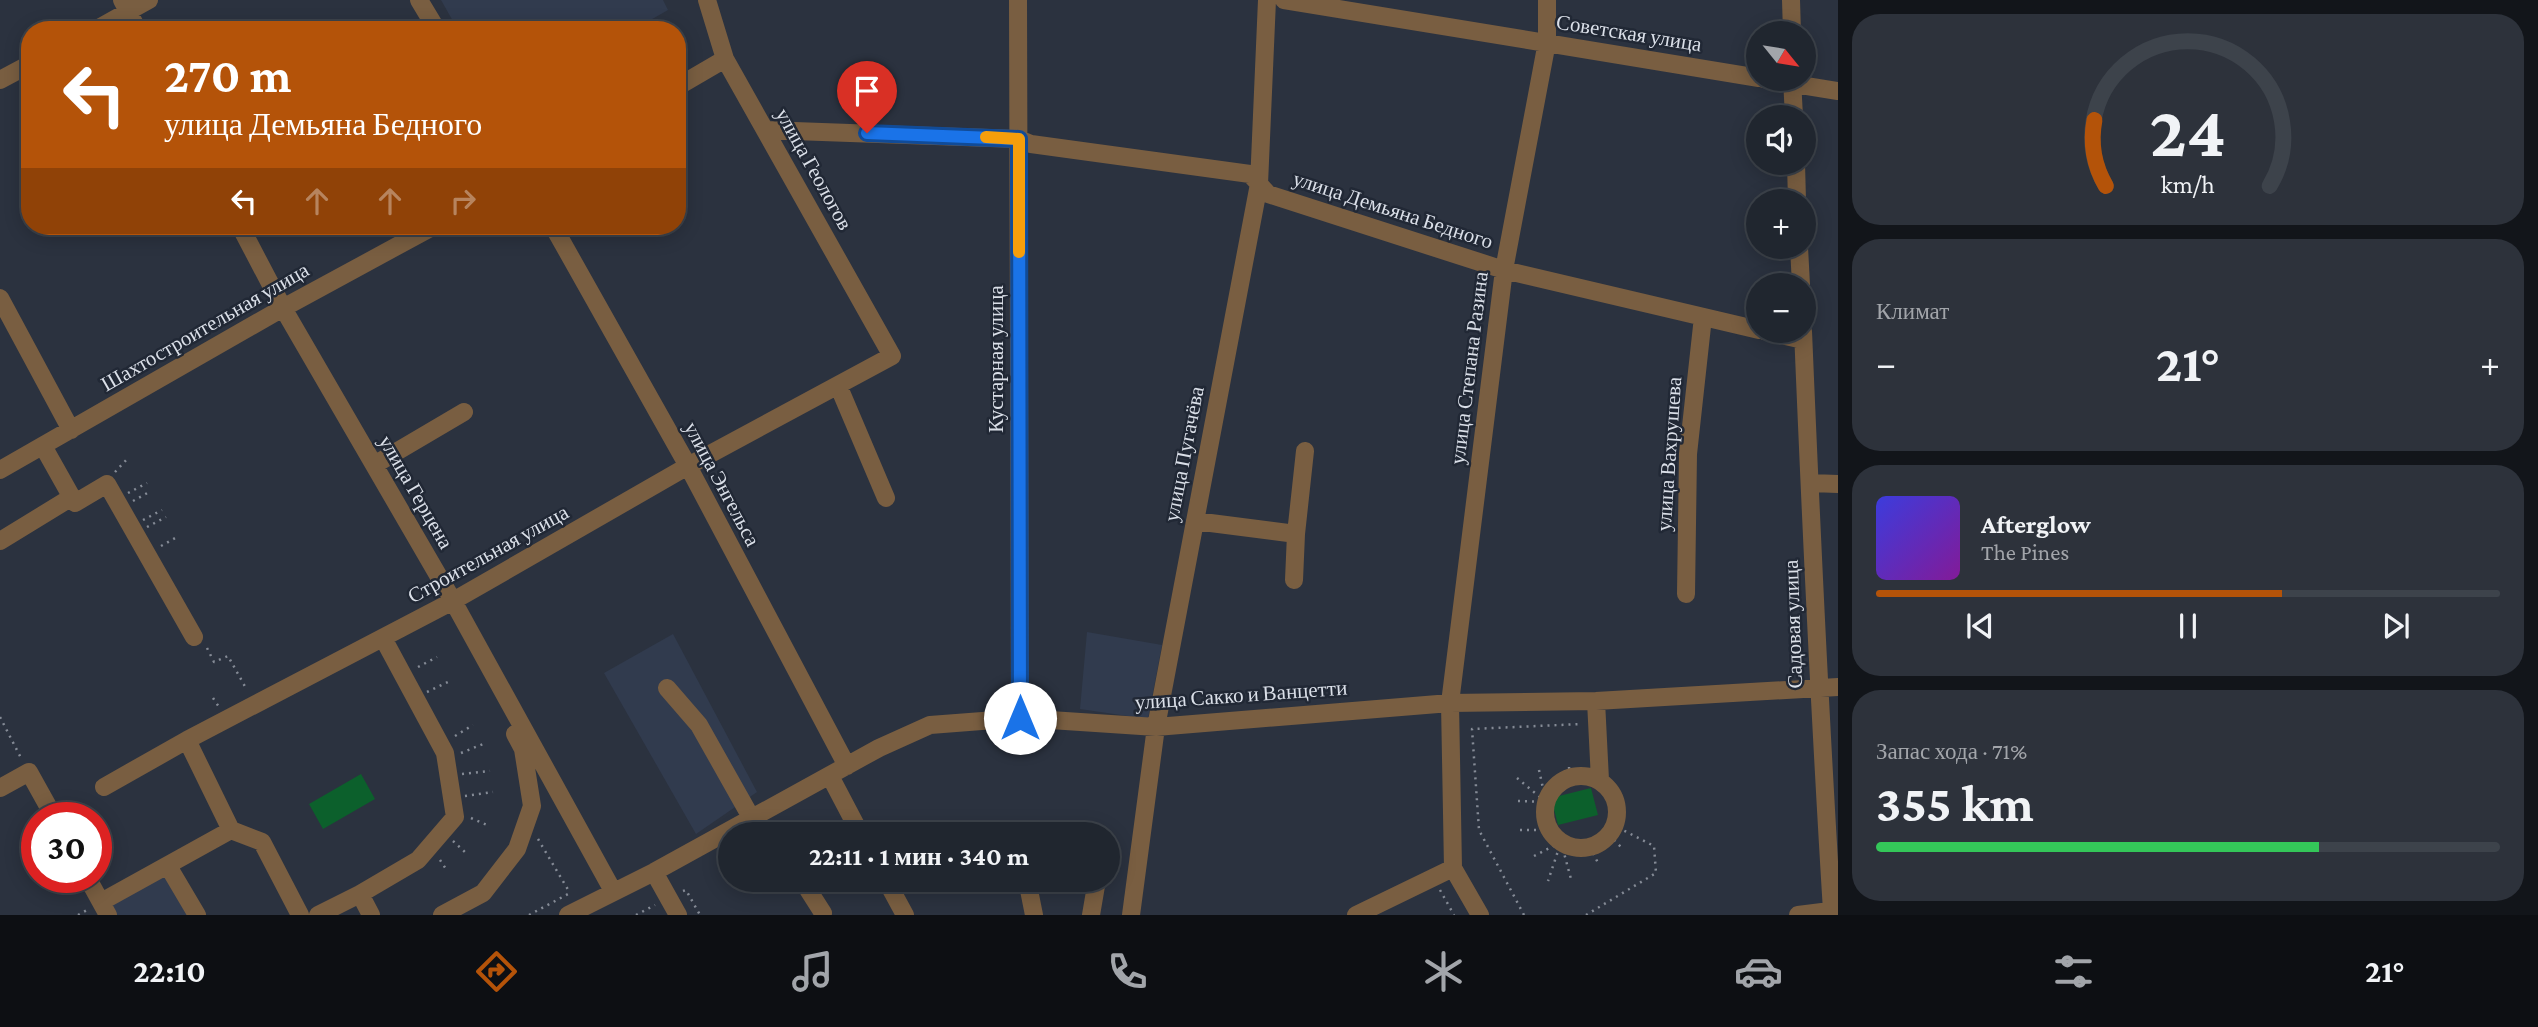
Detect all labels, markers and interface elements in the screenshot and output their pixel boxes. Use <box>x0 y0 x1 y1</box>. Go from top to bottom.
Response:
street label: Советская улица <box>1555 10 1704 56</box>
north arrow <box>1746 21 1816 91</box>
map controls <box>1746 21 1816 343</box>
text: 270 m <box>164 48 292 103</box>
icon: left <box>49 49 140 140</box>
pin <box>837 61 897 133</box>
icon: arrive <box>848 72 886 110</box>
text: 24 <box>2150 91 2226 172</box>
street label: улица Геологов <box>771 104 857 234</box>
button: sound <box>1746 105 1816 175</box>
text: улица Демьяна Бедного <box>164 106 482 142</box>
street label: улица Демьяна Бедного <box>1290 166 1496 254</box>
text: km/h <box>2161 170 2215 197</box>
icon: left <box>225 182 263 220</box>
icon: ahead <box>298 182 336 220</box>
icon: ahead <box>371 182 409 220</box>
icon: right <box>444 182 482 220</box>
button: + <box>1746 189 1816 259</box>
street label: Шахтостроительная улица <box>97 257 314 396</box>
street label: улица Степана Разина <box>1445 270 1493 466</box>
button: − <box>1746 273 1816 343</box>
street label: Кустарная улица <box>984 285 1008 433</box>
text: Климат <box>1876 298 1949 324</box>
text: 21° <box>2156 334 2220 392</box>
text: − <box>1876 342 1896 384</box>
text: + <box>2480 342 2500 384</box>
street label: улица Вахрушева <box>1652 375 1686 532</box>
street label: улица Пугачёва <box>1159 384 1209 524</box>
street label: улица Энгельса <box>679 418 765 551</box>
street label: улица Герцена <box>374 431 459 554</box>
street label: Строительная улица <box>403 500 573 608</box>
text: Afterglow <box>1981 510 2091 539</box>
text: The Pines <box>1981 539 2069 565</box>
street label: Садовая улица <box>1779 558 1807 689</box>
icon: previous <box>1961 607 1999 645</box>
icon: pause <box>2169 607 2207 645</box>
icon: next <box>2377 607 2415 645</box>
street label: улица Сакко и Ванцетти <box>1134 676 1348 714</box>
position arrow <box>983 681 1057 755</box>
text: Запас хода · 71% <box>1876 738 2027 764</box>
text: 355 km <box>1876 774 2034 832</box>
speed limit sign: 30 <box>21 802 112 893</box>
text: 22:11 · 1 мин · 340 m <box>809 842 1029 871</box>
icon: directions <box>472 947 521 996</box>
icon: music <box>788 947 837 996</box>
icon: phone <box>1103 947 1152 996</box>
icon: climate <box>1419 947 1468 996</box>
icon: car <box>1734 947 1783 996</box>
icon: filters <box>2049 947 2098 996</box>
text: 22:10 <box>133 953 206 989</box>
text: 21° <box>2365 953 2405 989</box>

